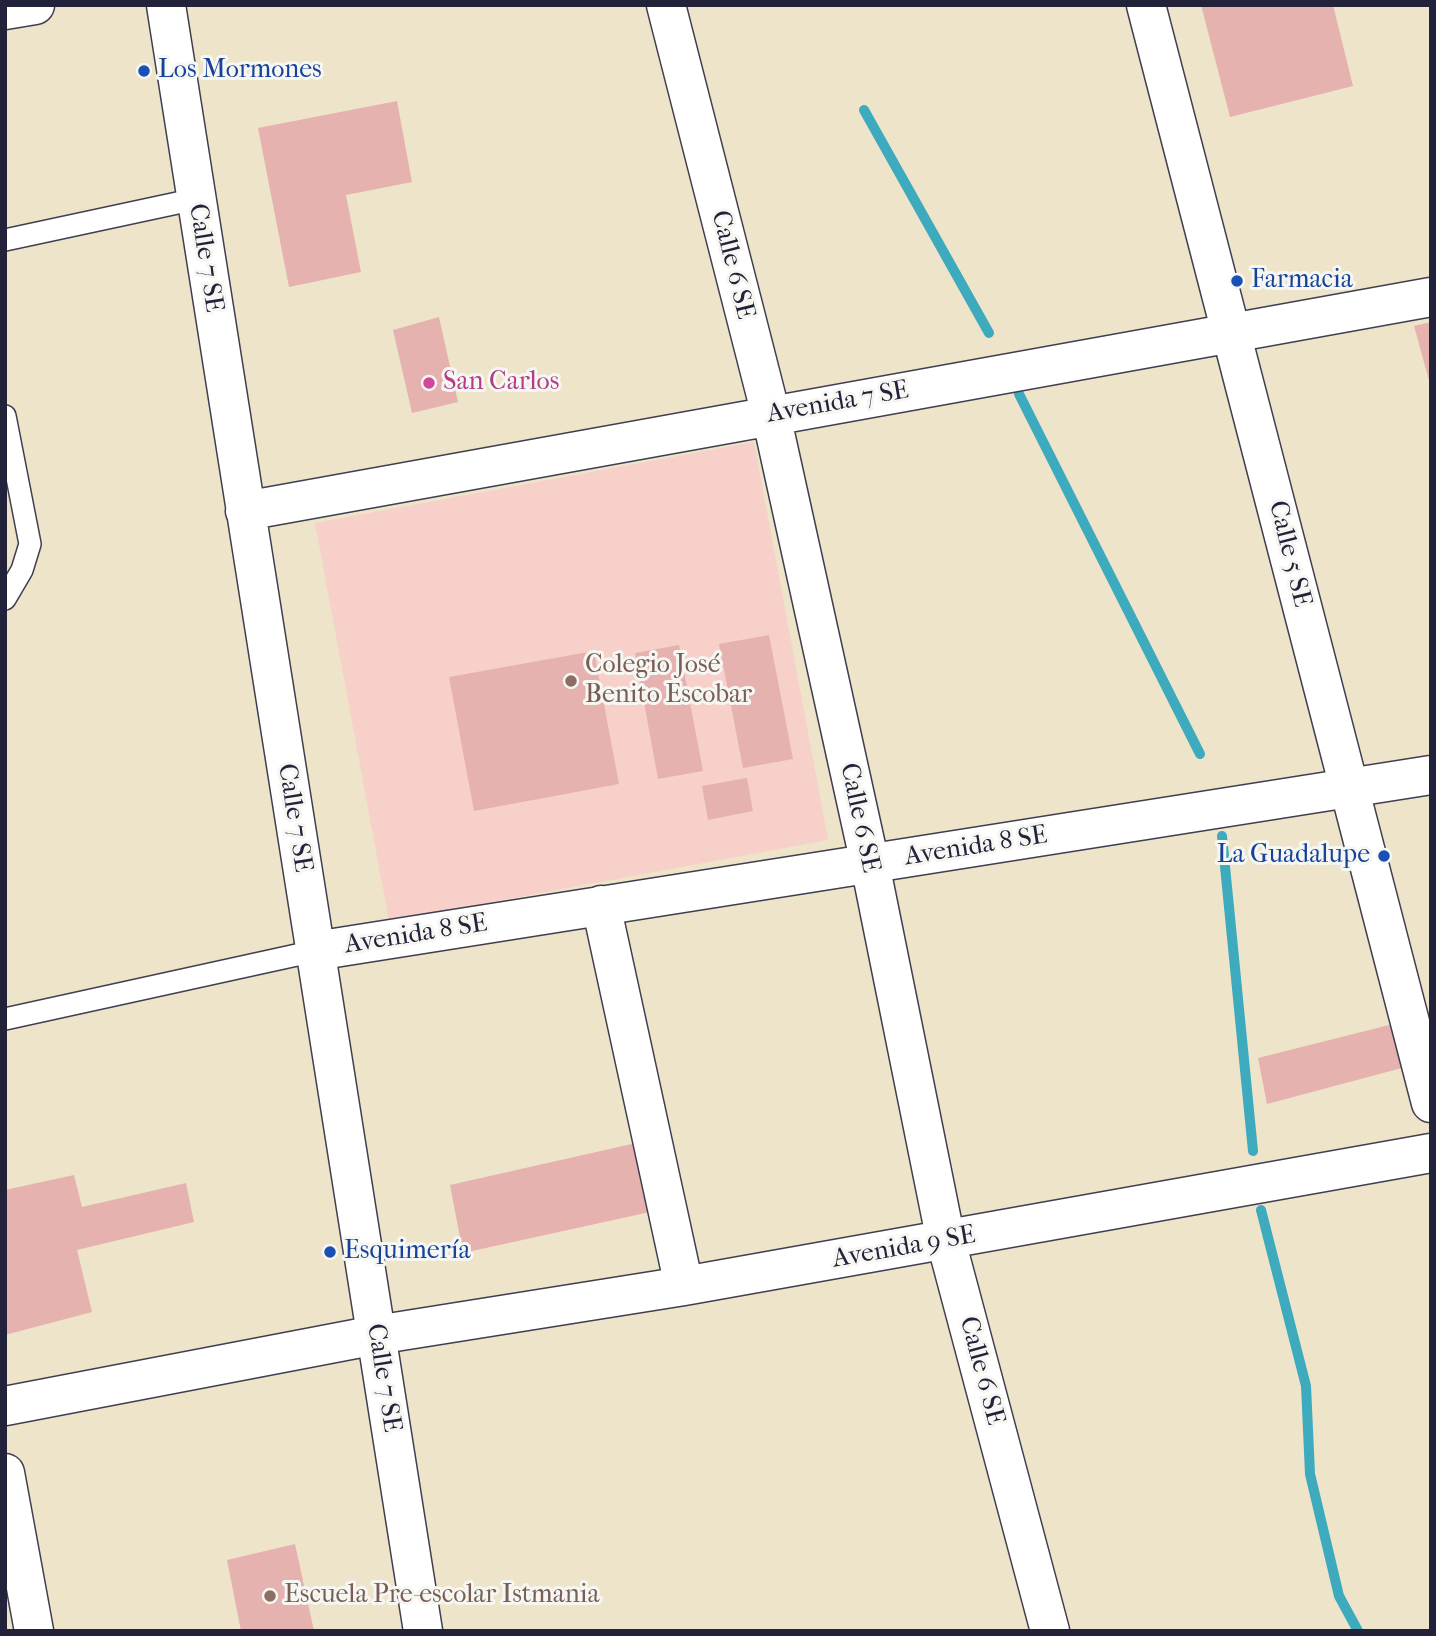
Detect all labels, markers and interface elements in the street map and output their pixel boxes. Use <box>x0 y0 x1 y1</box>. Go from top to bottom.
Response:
place label: Los Mormones <box>158 55 322 87</box>
marker: Los Mormones <box>136 63 152 79</box>
street label: Calle 7 SE <box>181 201 229 315</box>
street label: Calle 6 SE <box>703 207 761 323</box>
place label: Farmacia <box>1251 265 1353 297</box>
marker: Farmacia <box>1229 273 1245 289</box>
place label: San Carlos <box>443 367 559 399</box>
marker: San Carlos <box>421 375 437 391</box>
street label: Avenida 7 SE <box>765 375 911 431</box>
street label: Calle 5 SE <box>1261 498 1317 610</box>
place label: Colegio José Benito Escobar <box>585 650 752 712</box>
marker: Colegio José Benito Escobar <box>563 673 579 689</box>
street label: Calle 6 SE <box>832 760 886 876</box>
street label: Calle 7 SE <box>270 761 318 875</box>
street label: Avenida 8 SE <box>902 820 1050 874</box>
place label: La Guadalupe <box>1217 840 1370 872</box>
marker: La Guadalupe <box>1376 848 1392 864</box>
street label: Avenida 8 SE <box>342 908 490 962</box>
street label: Avenida 9 SE <box>830 1220 978 1276</box>
place label: Esquimería <box>344 1236 470 1268</box>
marker: Esquimería <box>322 1244 338 1260</box>
street label: Calle 6 SE <box>952 1313 1010 1429</box>
street label: Calle 7 SE <box>359 1321 407 1435</box>
place label: Escuela Pre-escolar Istmania <box>284 1580 599 1612</box>
marker: Escuela Pre-escolar Istmania <box>262 1588 278 1604</box>

